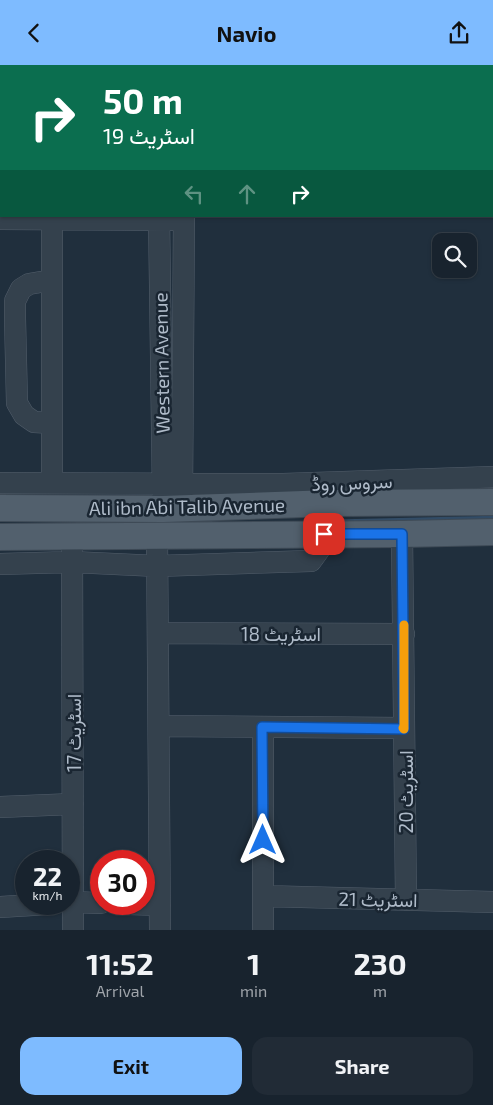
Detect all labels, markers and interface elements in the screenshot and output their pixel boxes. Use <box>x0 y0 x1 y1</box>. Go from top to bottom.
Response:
icon: back <box>20 19 48 47</box>
icon: share <box>445 19 473 47</box>
text: Navio <box>217 20 276 46</box>
text: 50 m <box>103 79 183 121</box>
icon: right <box>20 85 85 150</box>
text: اسٹریٹ 19 <box>103 122 195 148</box>
icon: left <box>180 180 208 208</box>
icon: ahead <box>233 180 261 208</box>
icon: right <box>286 180 314 208</box>
map controls <box>432 233 477 278</box>
button: search <box>432 233 477 278</box>
street label: Western Avenue <box>148 292 174 434</box>
street label: سروس روڈ <box>311 469 393 496</box>
street label: Ali ibn Abi Talib Avenue <box>89 493 285 519</box>
pin <box>303 513 345 555</box>
icon: arrive <box>310 520 338 548</box>
street label: اسٹریٹ 18 <box>241 622 321 646</box>
street label: اسٹریٹ 17 <box>62 694 86 772</box>
street label: اسٹریٹ 20 <box>394 750 418 834</box>
position arrow <box>236 813 288 865</box>
speed limit sign: 30 <box>90 850 155 915</box>
text: 22 <box>33 861 62 891</box>
street label: اسٹریٹ 21 <box>338 887 418 912</box>
text: km/h <box>33 888 62 902</box>
text: 11:52 <box>86 945 154 981</box>
text: 1 <box>247 945 260 981</box>
text: 230 <box>353 945 407 981</box>
text: Arrival <box>96 981 144 1000</box>
text: min <box>240 981 267 1000</box>
text: m <box>373 981 387 1000</box>
button: Exit <box>20 1037 242 1095</box>
button: Share <box>252 1037 473 1095</box>

